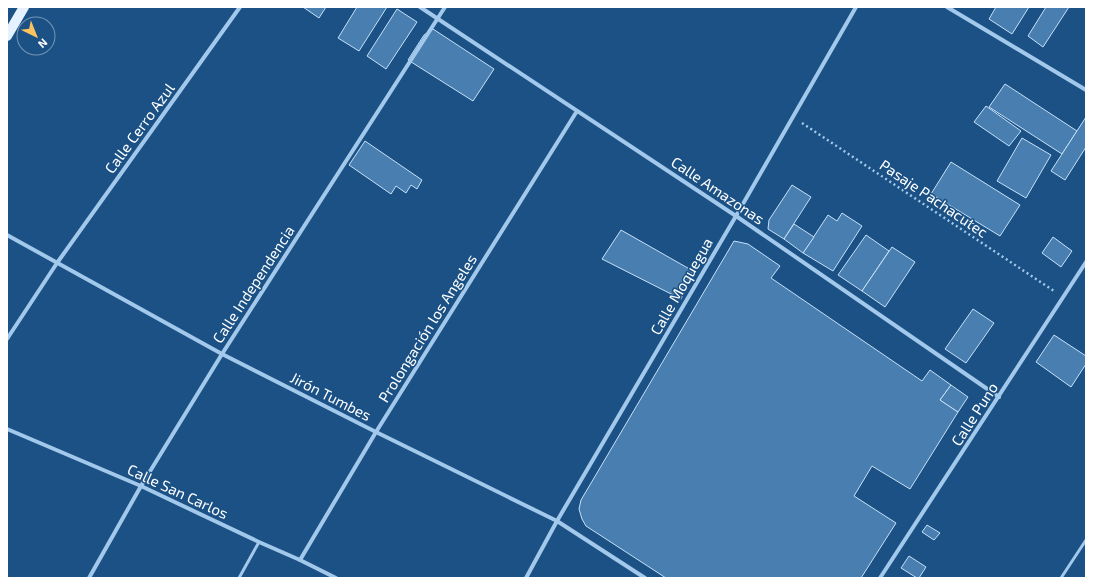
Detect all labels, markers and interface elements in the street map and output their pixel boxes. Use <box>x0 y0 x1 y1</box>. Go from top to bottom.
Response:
north arrow <box>16 16 56 56</box>
text: N <box>36 36 51 51</box>
street label: Calle Cerro Azul <box>100 79 178 177</box>
street label: Calle Amazonas <box>668 152 768 228</box>
street label: Pasaje Pachacutec <box>876 155 991 242</box>
street label: Calle Independencia <box>208 222 298 346</box>
street label: Calle Moquegua <box>646 234 716 338</box>
street label: Prolongación los Angeles <box>374 251 480 405</box>
street label: Jirón Tumbes <box>288 368 374 424</box>
street label: Calle Puno <box>947 379 1001 449</box>
street label: Calle San Carlos <box>125 460 231 522</box>

